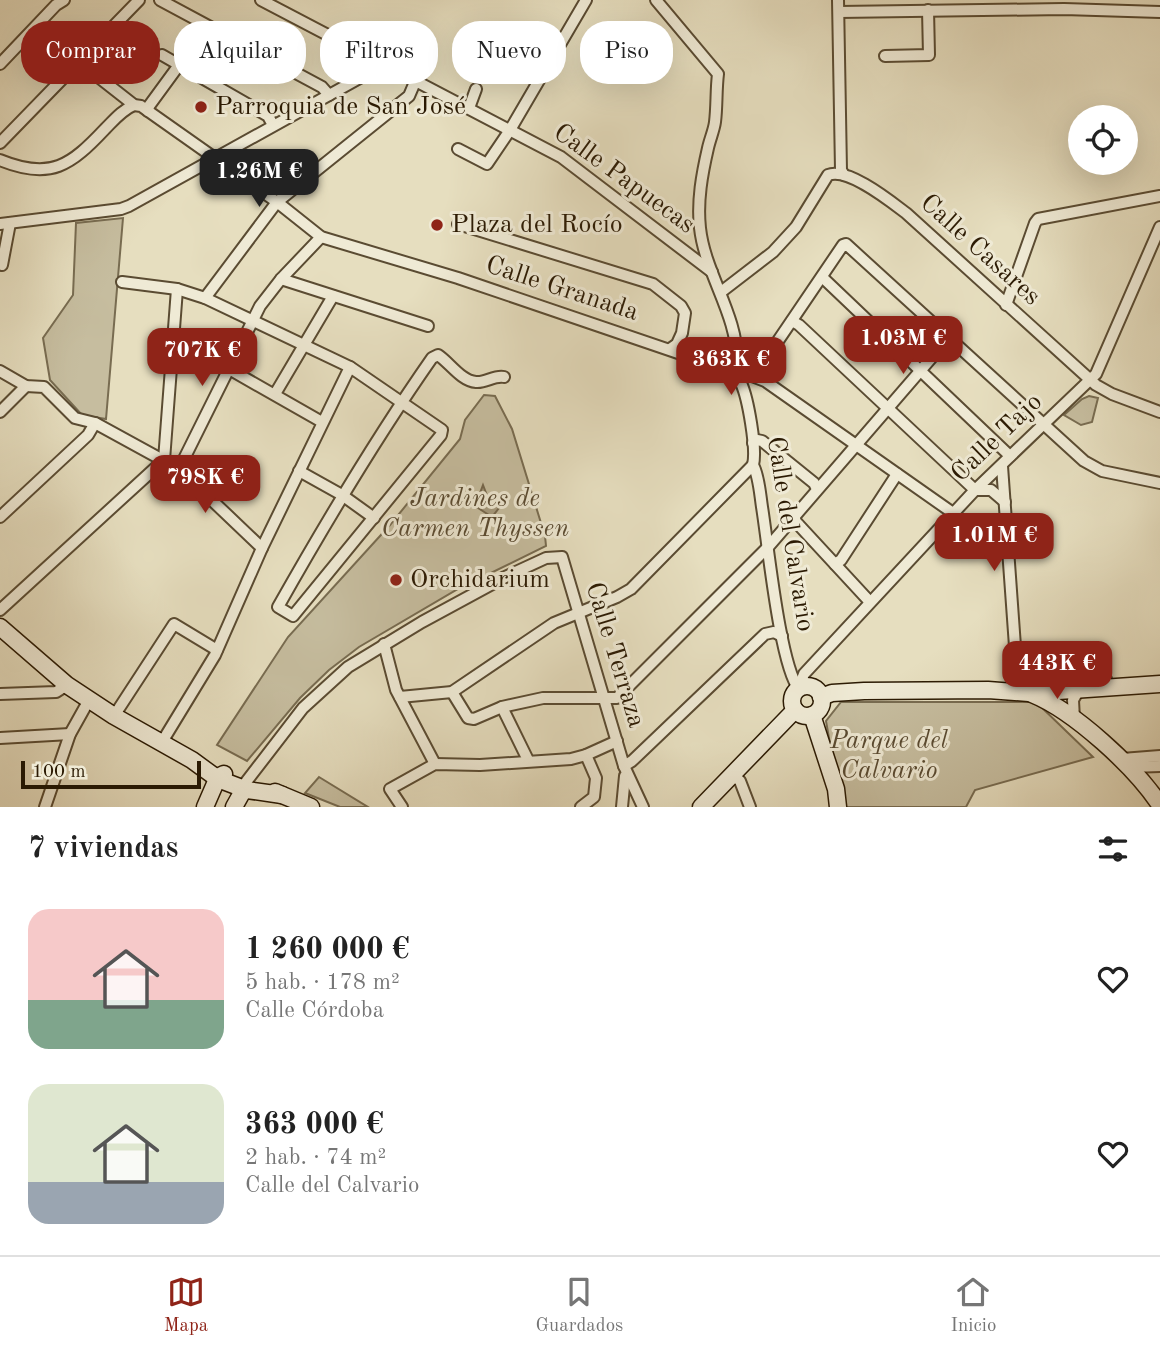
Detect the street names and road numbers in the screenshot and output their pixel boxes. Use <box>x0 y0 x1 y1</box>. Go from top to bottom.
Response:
street label: Calle Papuecas <box>549 119 699 239</box>
street label: Calle Casares <box>915 190 1045 310</box>
street label: Calle Granada <box>482 252 642 326</box>
street label: Calle Tajo <box>947 389 1047 487</box>
street label: Calle del Calvario <box>762 435 818 633</box>
street label: Calle Terraza <box>581 579 650 731</box>

